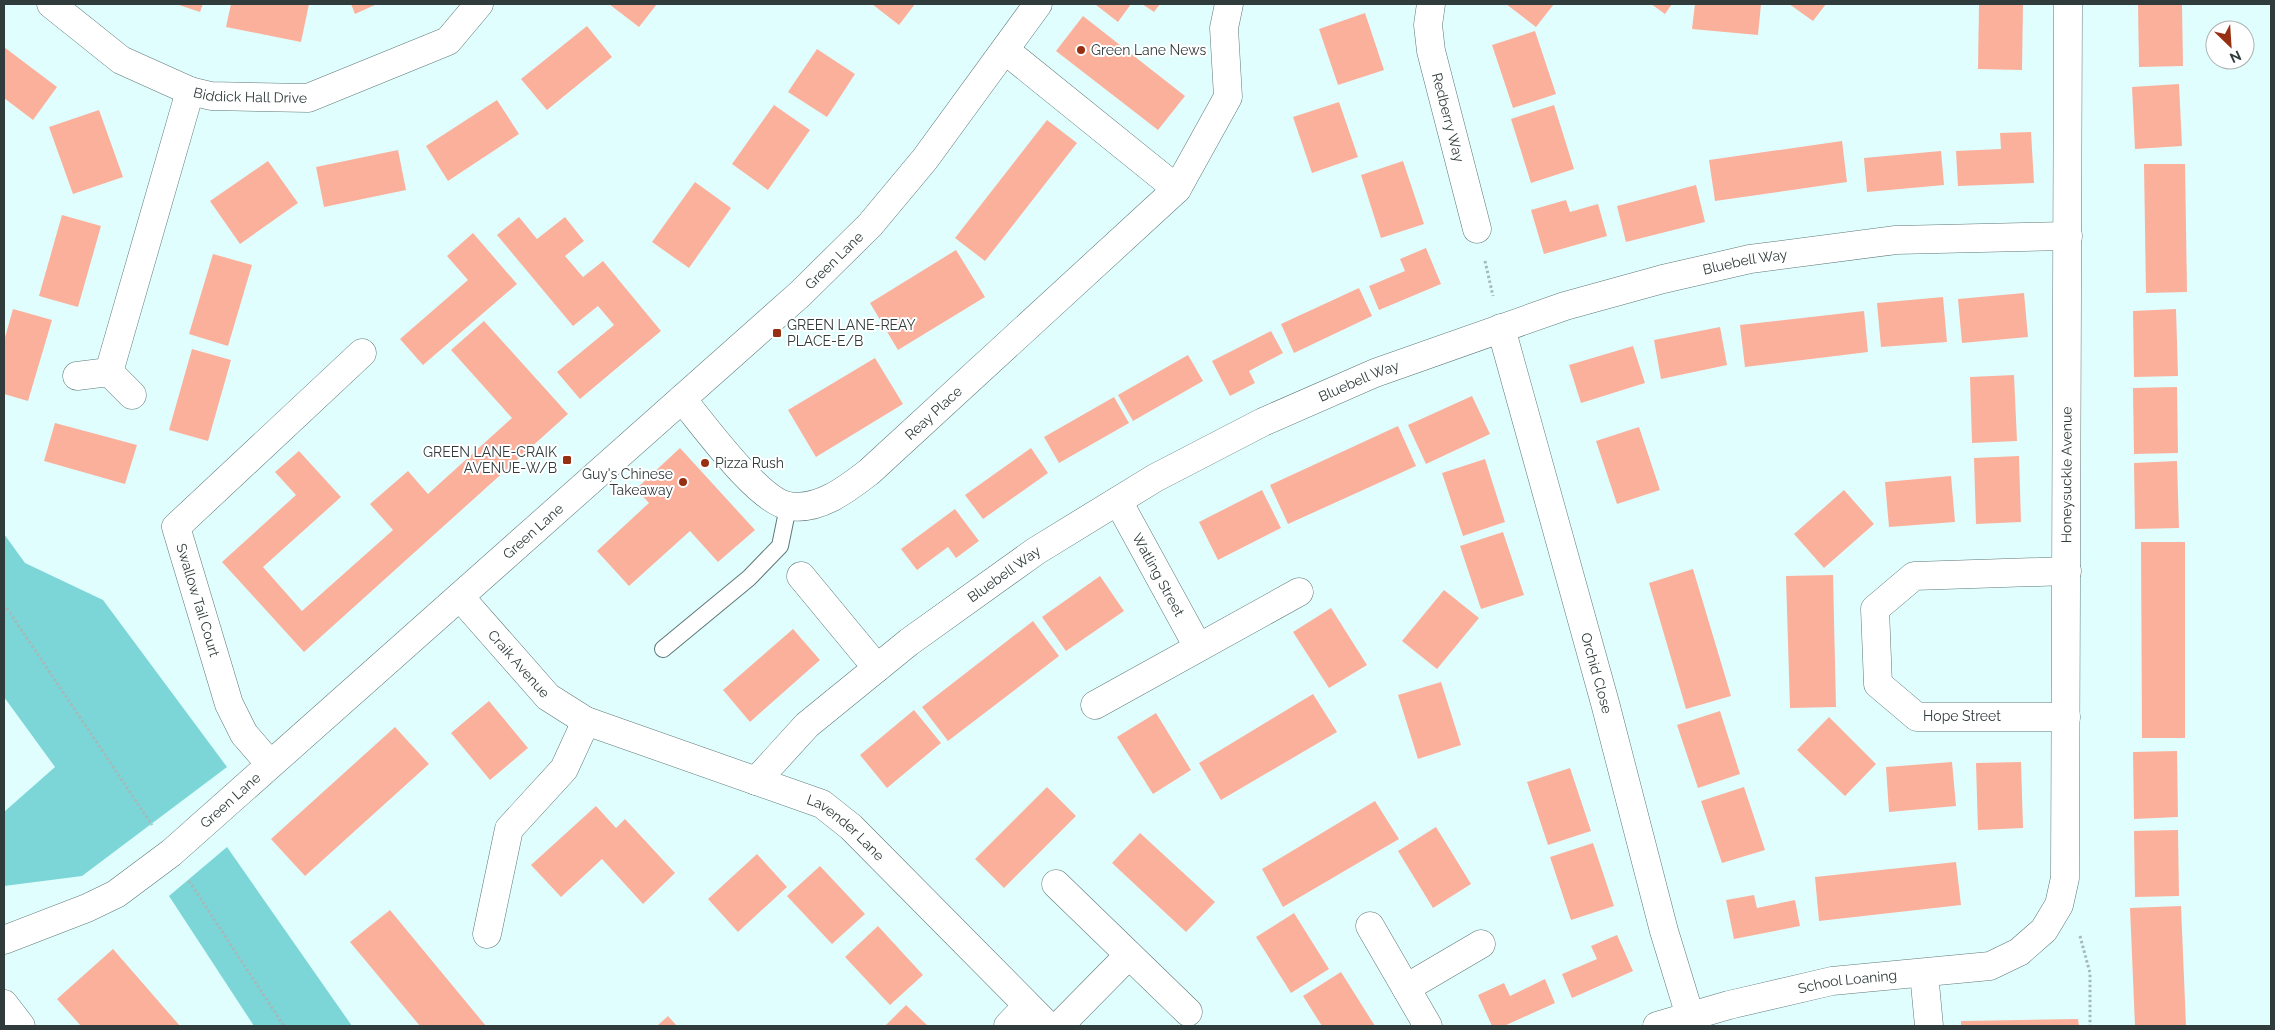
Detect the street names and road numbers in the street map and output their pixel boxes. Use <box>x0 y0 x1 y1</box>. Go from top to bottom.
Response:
street label: Redberry Way <box>1429 71 1467 164</box>
street label: Biddick Hall Drive <box>192 84 307 106</box>
street label: Green Lane <box>802 228 866 293</box>
street label: Bluebell Way <box>1701 246 1789 278</box>
street label: Bluebell Way <box>1316 357 1402 405</box>
street label: Reay Place <box>902 383 965 443</box>
street label: Honeysuckle Avenue <box>2058 406 2075 543</box>
street label: Green Lane <box>500 500 566 562</box>
street label: Watling Street <box>1129 530 1188 619</box>
street label: Swallow Tail Court <box>173 541 223 659</box>
street label: Bluebell Way <box>964 542 1044 605</box>
street label: Craik Avenue <box>485 627 553 701</box>
street label: Orchid Close <box>1578 631 1615 715</box>
street label: Hope Street <box>1923 708 2001 724</box>
street label: Green Lane <box>197 769 264 831</box>
street label: Lavender Lane <box>805 791 888 864</box>
street label: School Loaning <box>1796 967 1898 997</box>

